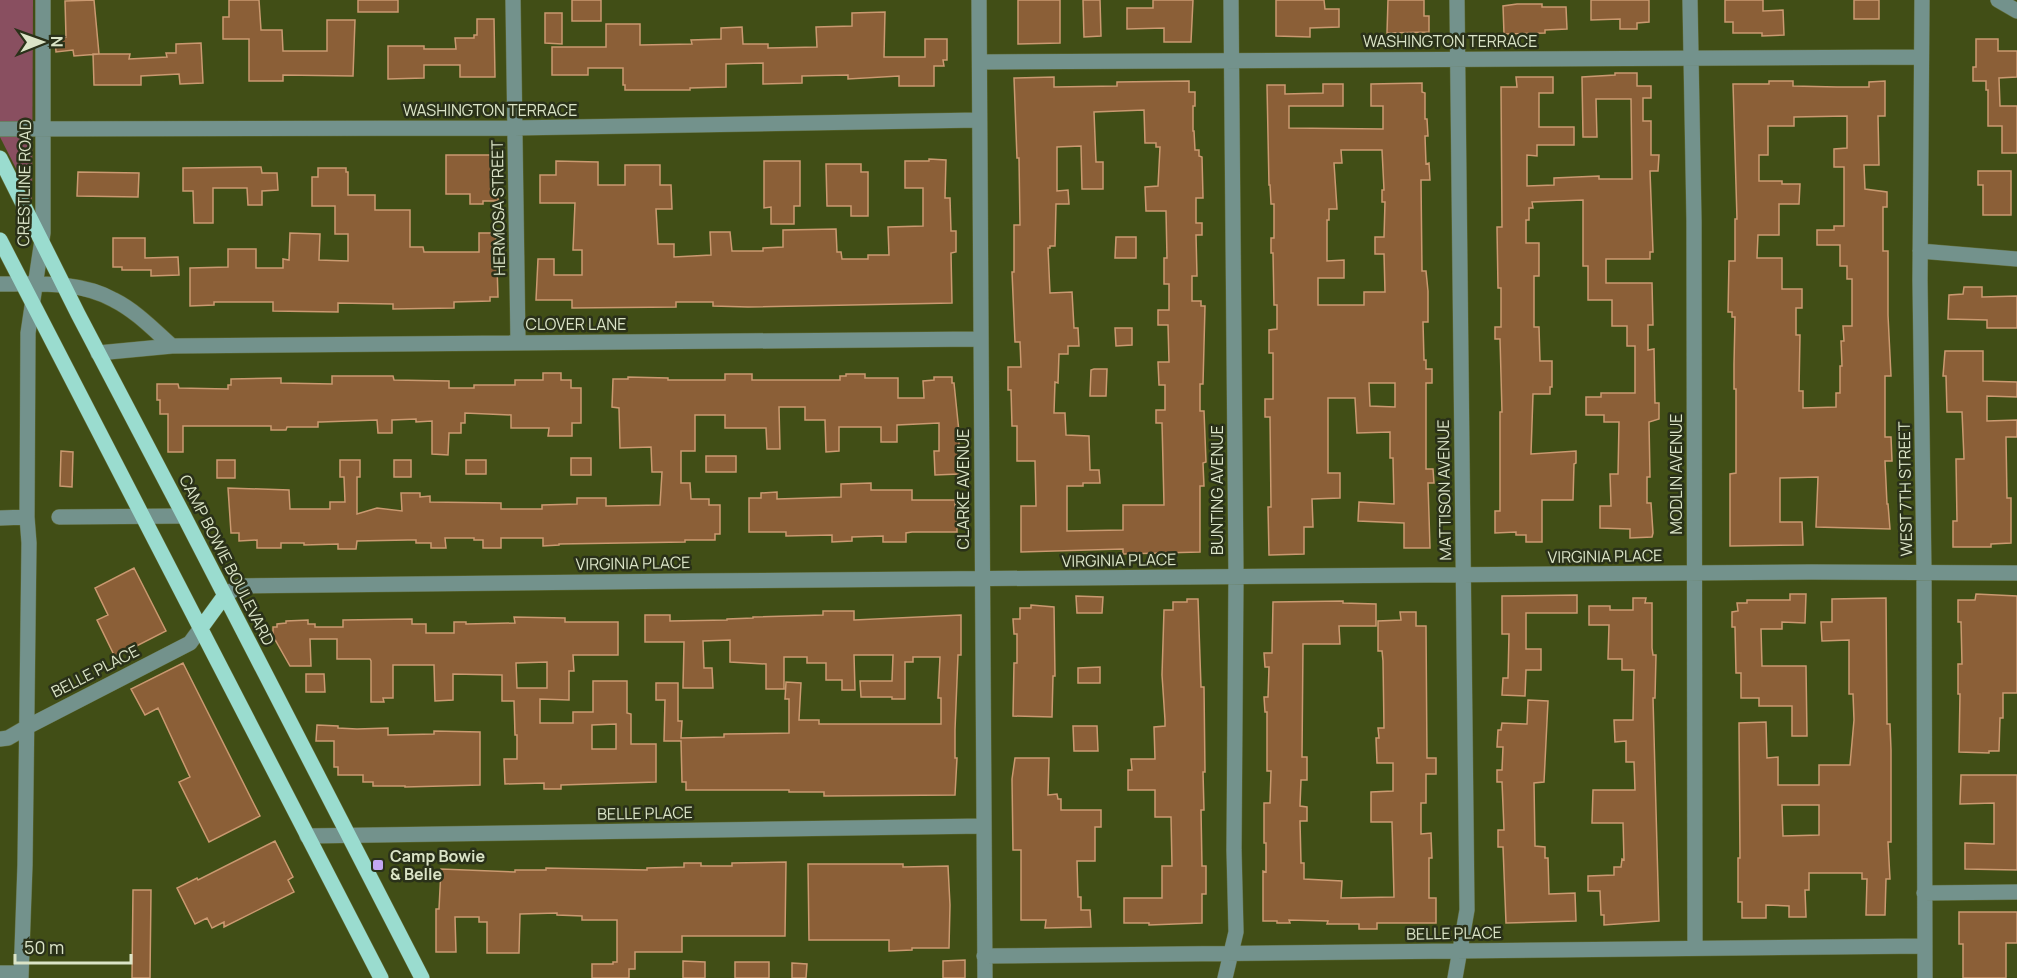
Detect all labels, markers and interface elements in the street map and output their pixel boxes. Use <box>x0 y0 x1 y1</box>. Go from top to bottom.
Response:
north arrow <box>12 12 72 72</box>
street label: WASHINGTON TERRACE <box>1363 30 1537 52</box>
text: N <box>46 36 68 48</box>
street label: WASHINGTON TERRACE <box>403 99 577 121</box>
street label: CRESTLINE ROAD <box>12 119 36 247</box>
street label: HERMOSA STREET <box>486 140 510 276</box>
street label: CLOVER LANE <box>526 313 626 335</box>
street label: MODLIN AVENUE <box>1665 414 1687 534</box>
street label: MATTISON AVENUE <box>1432 419 1456 561</box>
street label: WEST 7TH STREET <box>1893 421 1917 557</box>
street label: BUNTING AVENUE <box>1206 425 1228 555</box>
street label: CLARKE AVENUE <box>952 429 974 549</box>
street label: CAMP BOWIE BOULEVARD <box>174 471 280 649</box>
street label: VIRGINIA PLACE <box>1547 544 1663 568</box>
street label: VIRGINIA PLACE <box>1061 548 1177 572</box>
street label: VIRGINIA PLACE <box>575 551 691 575</box>
street label: BELLE PLACE <box>47 639 143 703</box>
street label: BELLE PLACE <box>597 801 693 825</box>
place label: Camp Bowie & Belle <box>390 845 485 885</box>
marker: Camp Bowie & Belle <box>371 858 385 872</box>
street label: BELLE PLACE <box>1406 921 1502 945</box>
scale bar <box>15 927 130 965</box>
text: 50 m <box>24 935 64 959</box>

